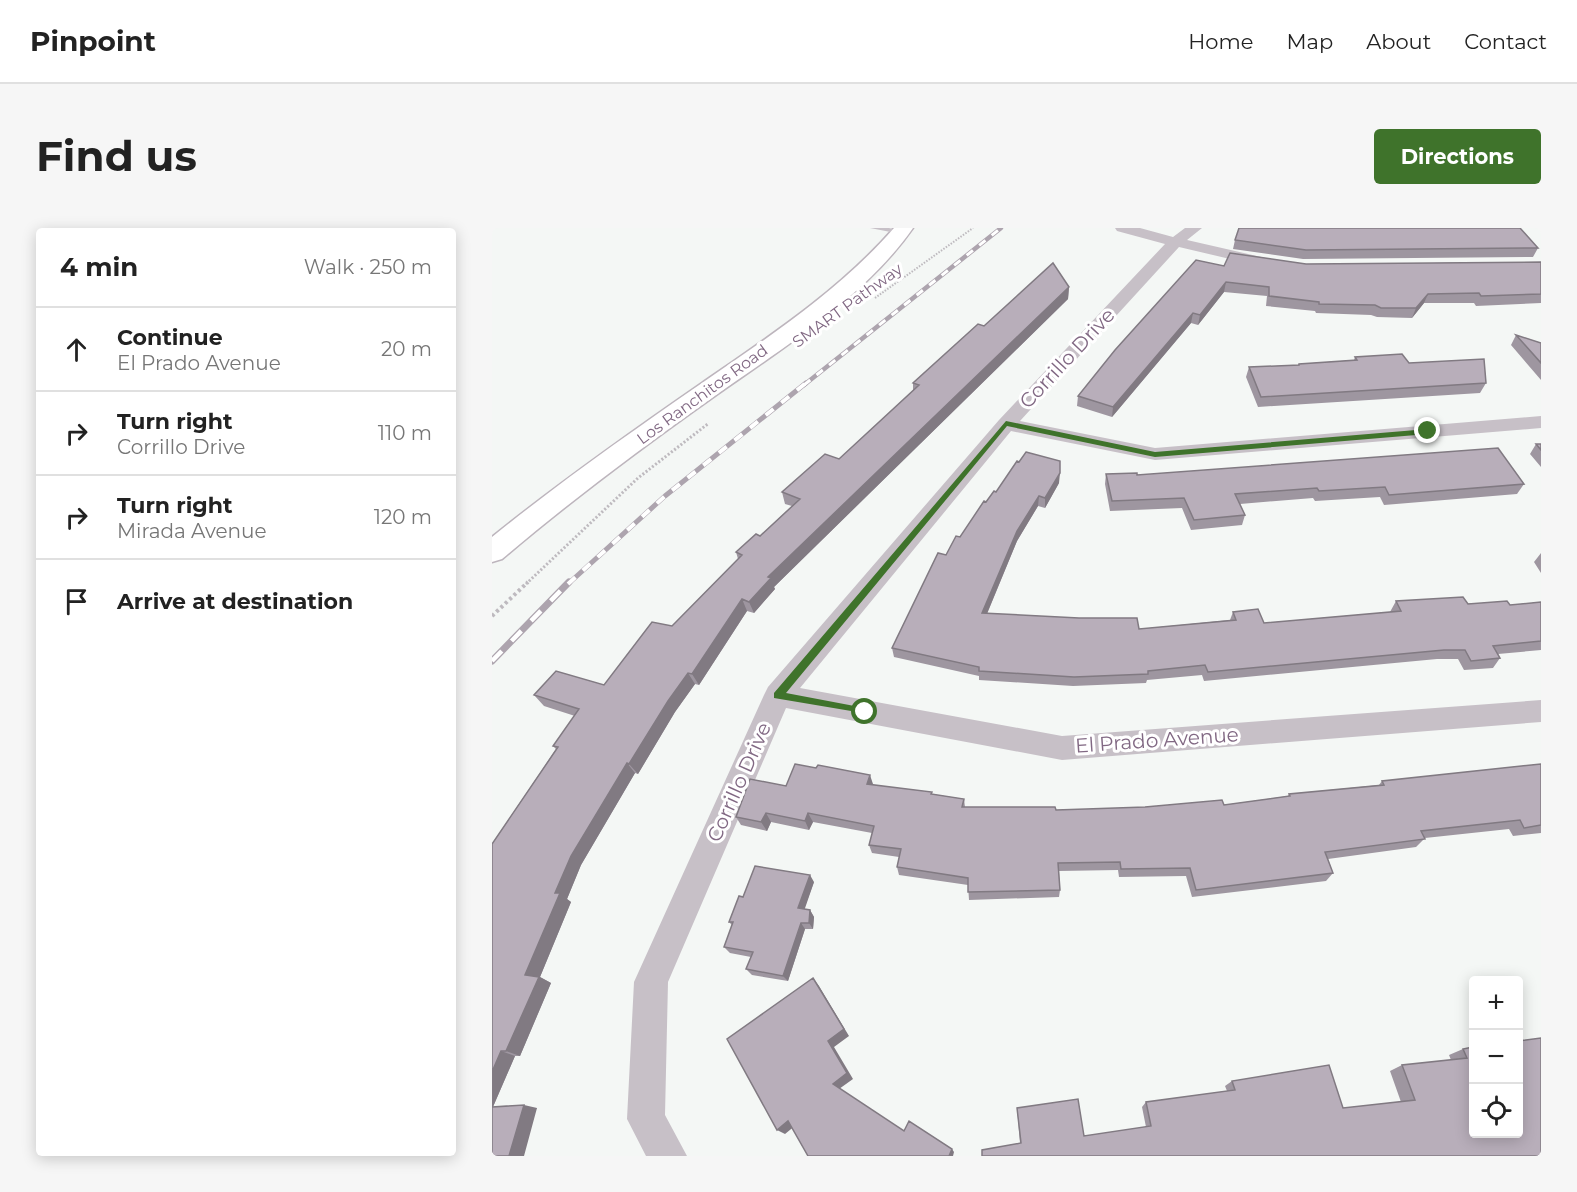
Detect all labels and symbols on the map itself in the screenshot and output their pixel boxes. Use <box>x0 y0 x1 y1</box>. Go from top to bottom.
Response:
street label: SMART Pathway <box>789 259 906 352</box>
street label: Corrillo Drive <box>1014 303 1120 413</box>
street label: Los Ranchitos Road <box>633 341 771 448</box>
route end <box>1414 417 1440 443</box>
route start <box>851 698 877 724</box>
street label: Corrillo Drive <box>702 719 776 845</box>
street label: El Prado Avenue <box>1074 722 1240 758</box>

